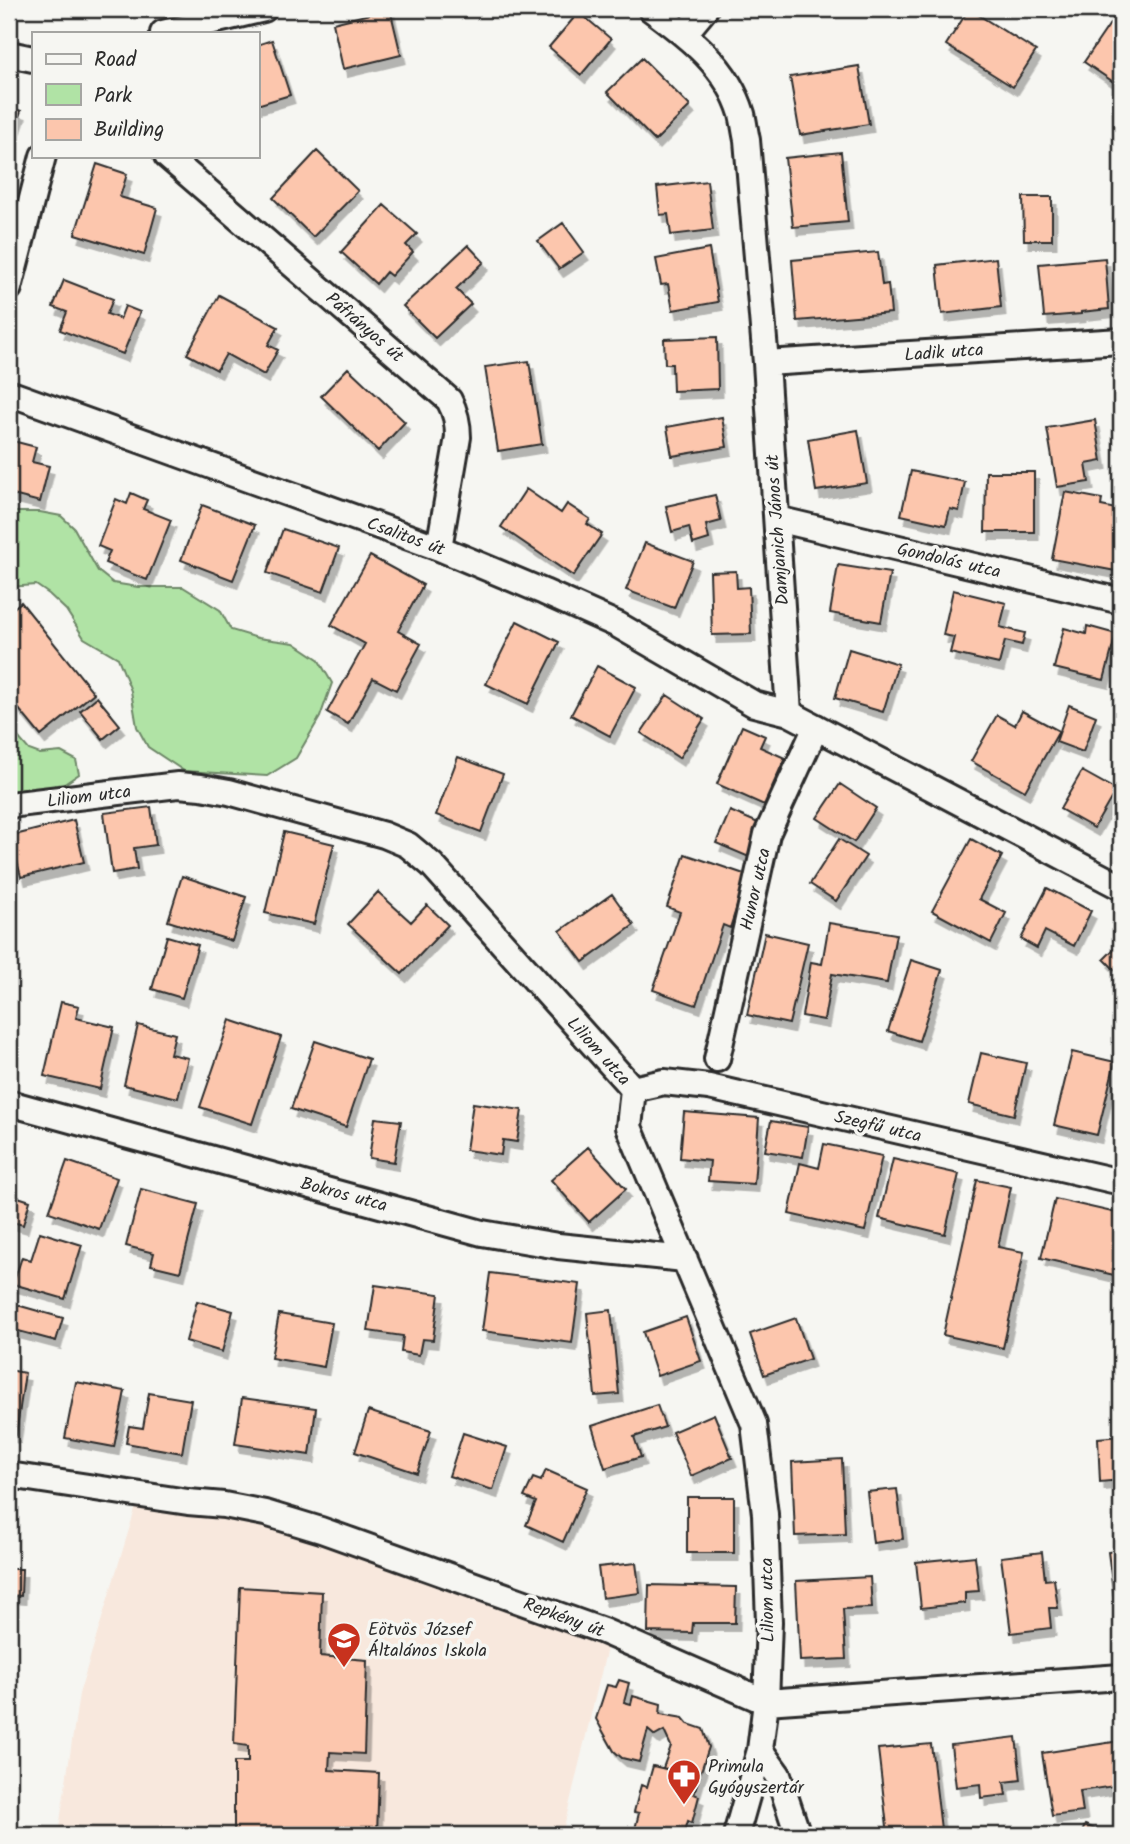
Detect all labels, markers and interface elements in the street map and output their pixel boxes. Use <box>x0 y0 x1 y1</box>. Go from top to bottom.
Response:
legend <box>32 32 259 158</box>
text: Road <box>94 44 137 77</box>
text: Park <box>94 80 132 113</box>
text: Building <box>94 114 164 147</box>
street label: Páfrányos út <box>318 286 411 371</box>
street label: Ladik utca <box>904 336 985 371</box>
street label: Damjanich János út <box>759 452 798 606</box>
street label: Csalitos út <box>362 510 450 565</box>
street label: Gondolás utca <box>894 535 1003 587</box>
street label: Liliom utca <box>45 778 133 817</box>
street label: Hunor utca <box>733 845 780 933</box>
street label: Liliom utca <box>559 1011 637 1093</box>
street label: Szegfű utca <box>831 1103 924 1152</box>
street label: Bokros utca <box>297 1170 390 1221</box>
street label: Liliom utca <box>753 1557 784 1643</box>
street label: Repkény út <box>519 1590 609 1647</box>
place label: Eötvös József Általános Iskola <box>368 1616 487 1666</box>
school or university icon: Eötvös József Általános Iskola <box>325 1620 363 1669</box>
place label: Primula Gyógyszertár <box>708 1753 805 1803</box>
pharmacy icon: Primula Gyógyszertár <box>665 1757 703 1806</box>

